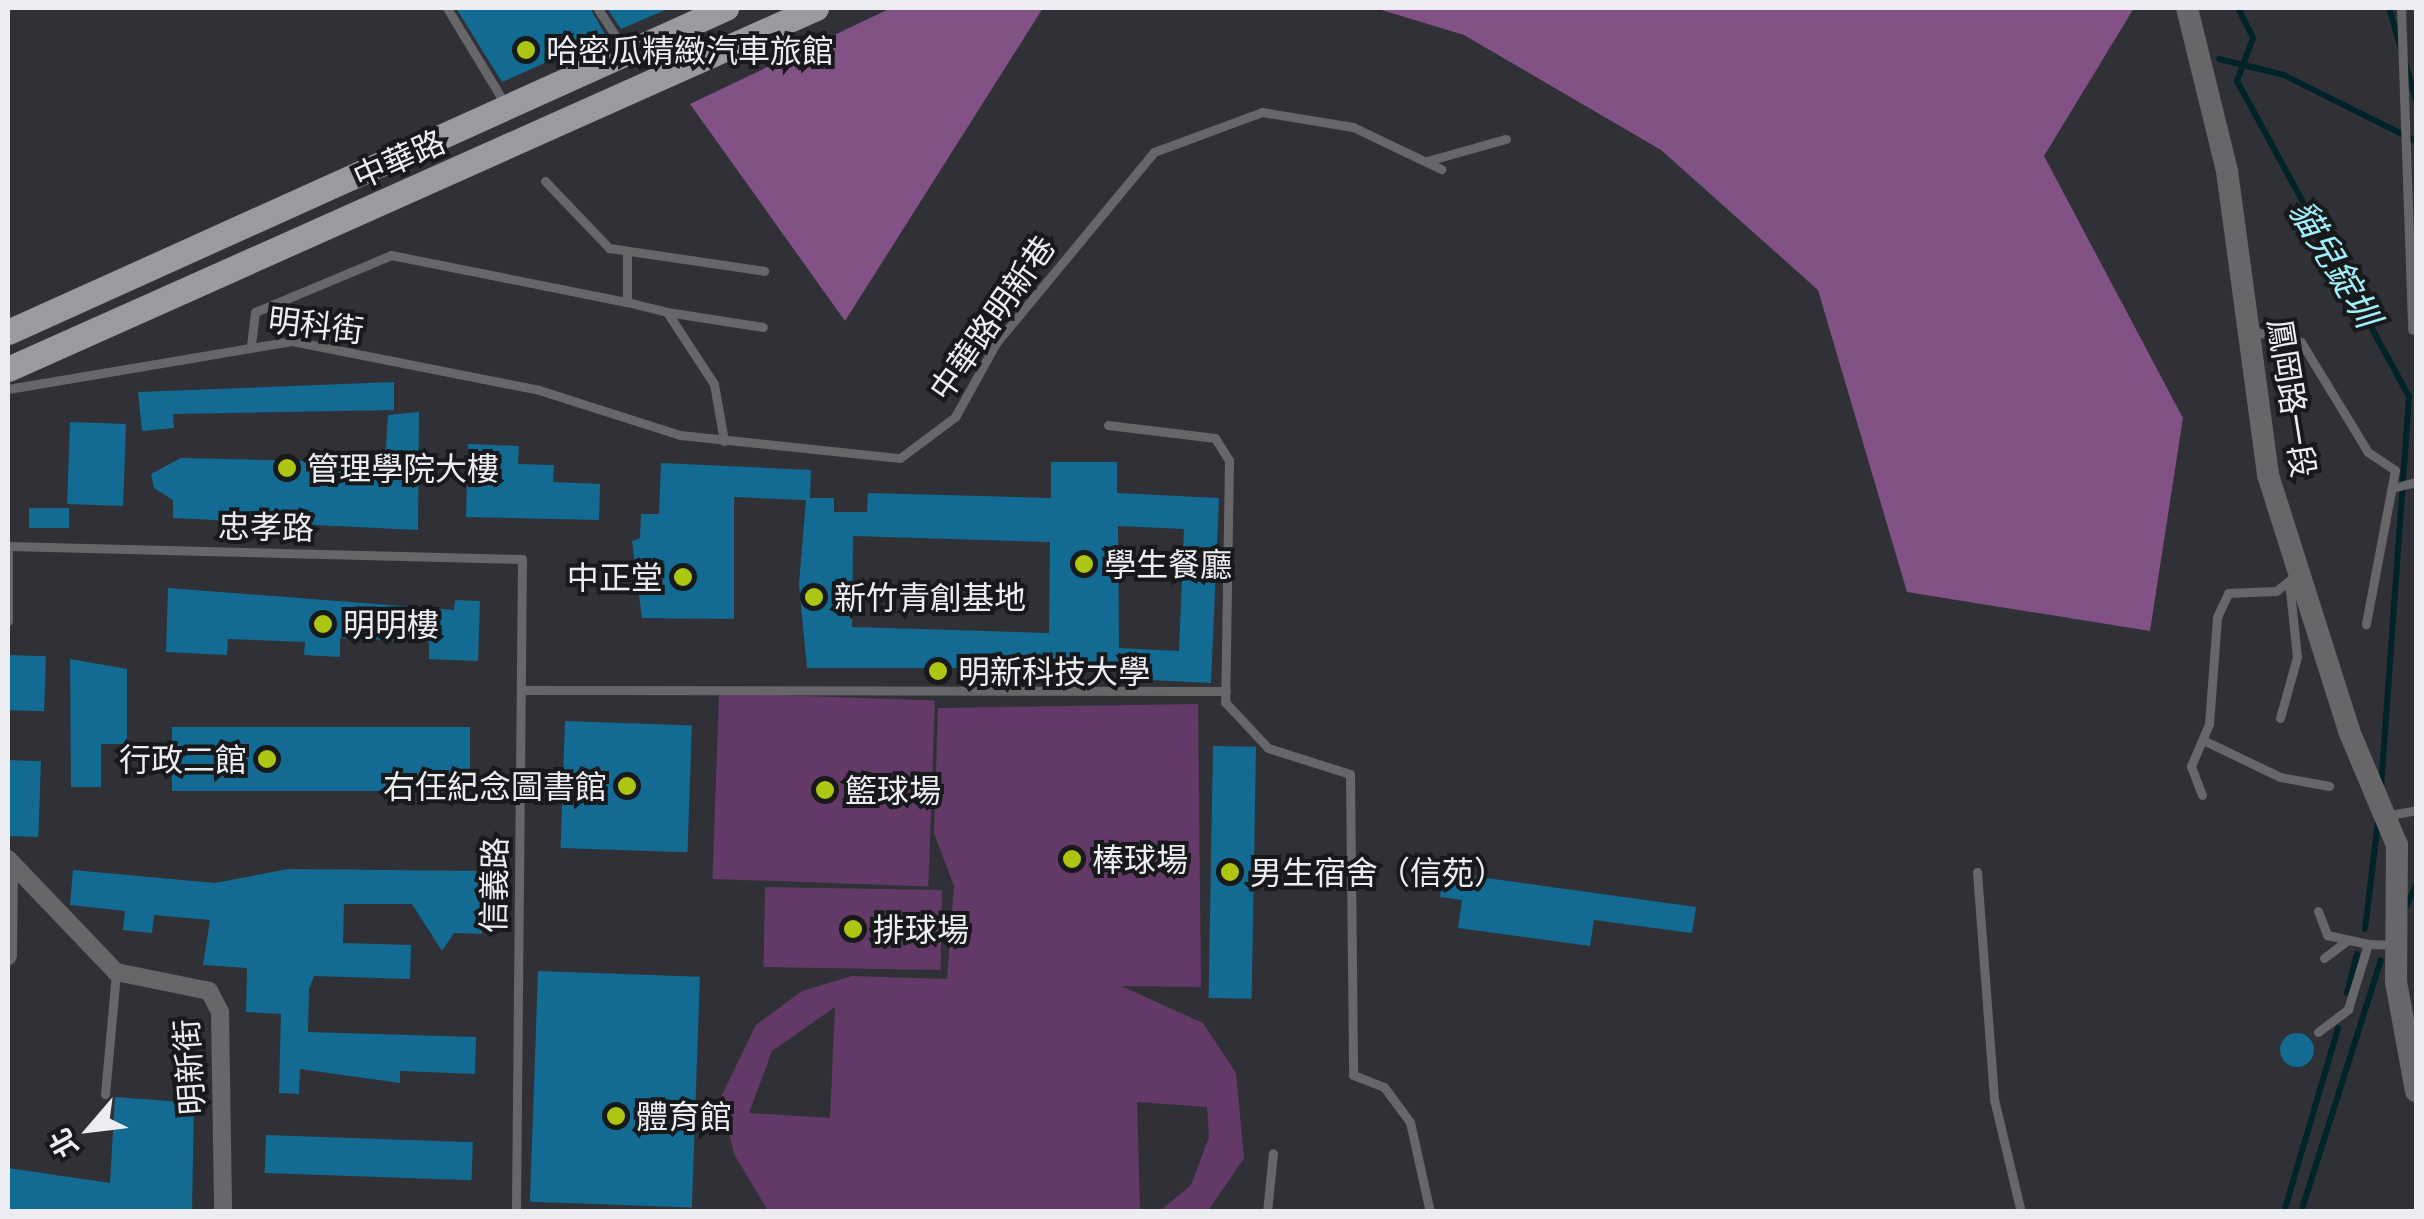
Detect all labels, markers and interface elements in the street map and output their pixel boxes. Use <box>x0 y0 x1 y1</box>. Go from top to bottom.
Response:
place label: 哈密瓜精緻汽車旅館 <box>546 31 834 69</box>
marker: 哈密瓜精緻汽車旅館 <box>515 39 537 61</box>
street label: 中華路 <box>347 122 451 196</box>
water label: 貓兒錠圳 <box>2281 192 2389 334</box>
street label: 中華路明新巷 <box>921 228 1063 408</box>
street label: 明科街 <box>266 300 366 350</box>
street label: 鳳岡路一段 <box>2261 316 2323 480</box>
place label: 管理學院大樓 <box>307 449 499 487</box>
marker: 管理學院大樓 <box>276 457 298 479</box>
street label: 忠孝路 <box>218 507 314 547</box>
place label: 學生餐廳 <box>1104 545 1232 583</box>
marker: 學生餐廳 <box>1073 553 1095 575</box>
place label: 中正堂 <box>567 558 663 596</box>
marker: 中正堂 <box>672 566 694 588</box>
place label: 新竹青創基地 <box>834 578 1026 616</box>
marker: 新竹青創基地 <box>803 586 825 608</box>
place label: 明明樓 <box>343 605 439 643</box>
marker: 明明樓 <box>312 613 334 635</box>
place label: 明新科技大學 <box>958 652 1150 690</box>
marker: 明新科技大學 <box>927 660 949 682</box>
place label: 行政二館 <box>119 740 247 778</box>
marker: 行政二館 <box>256 748 278 770</box>
place label: 右任紀念圖書館 <box>383 767 607 805</box>
place label: 籃球場 <box>845 771 941 809</box>
marker: 右任紀念圖書館 <box>616 775 638 797</box>
marker: 籃球場 <box>814 779 836 801</box>
street label: 信義路 <box>474 837 514 933</box>
place label: 棒球場 <box>1092 840 1188 878</box>
marker: 棒球場 <box>1061 848 1083 870</box>
place label: 男生宿舍（信苑） <box>1250 853 1506 891</box>
marker: 男生宿舍（信苑） <box>1219 861 1241 883</box>
place label: 排球場 <box>873 910 969 948</box>
marker: 排球場 <box>842 918 864 940</box>
street label: 明新街 <box>166 1018 212 1116</box>
north arrow <box>40 1079 140 1179</box>
place label: 體育館 <box>636 1097 732 1135</box>
marker: 體育館 <box>605 1105 627 1127</box>
text: 北 <box>40 1122 86 1164</box>

